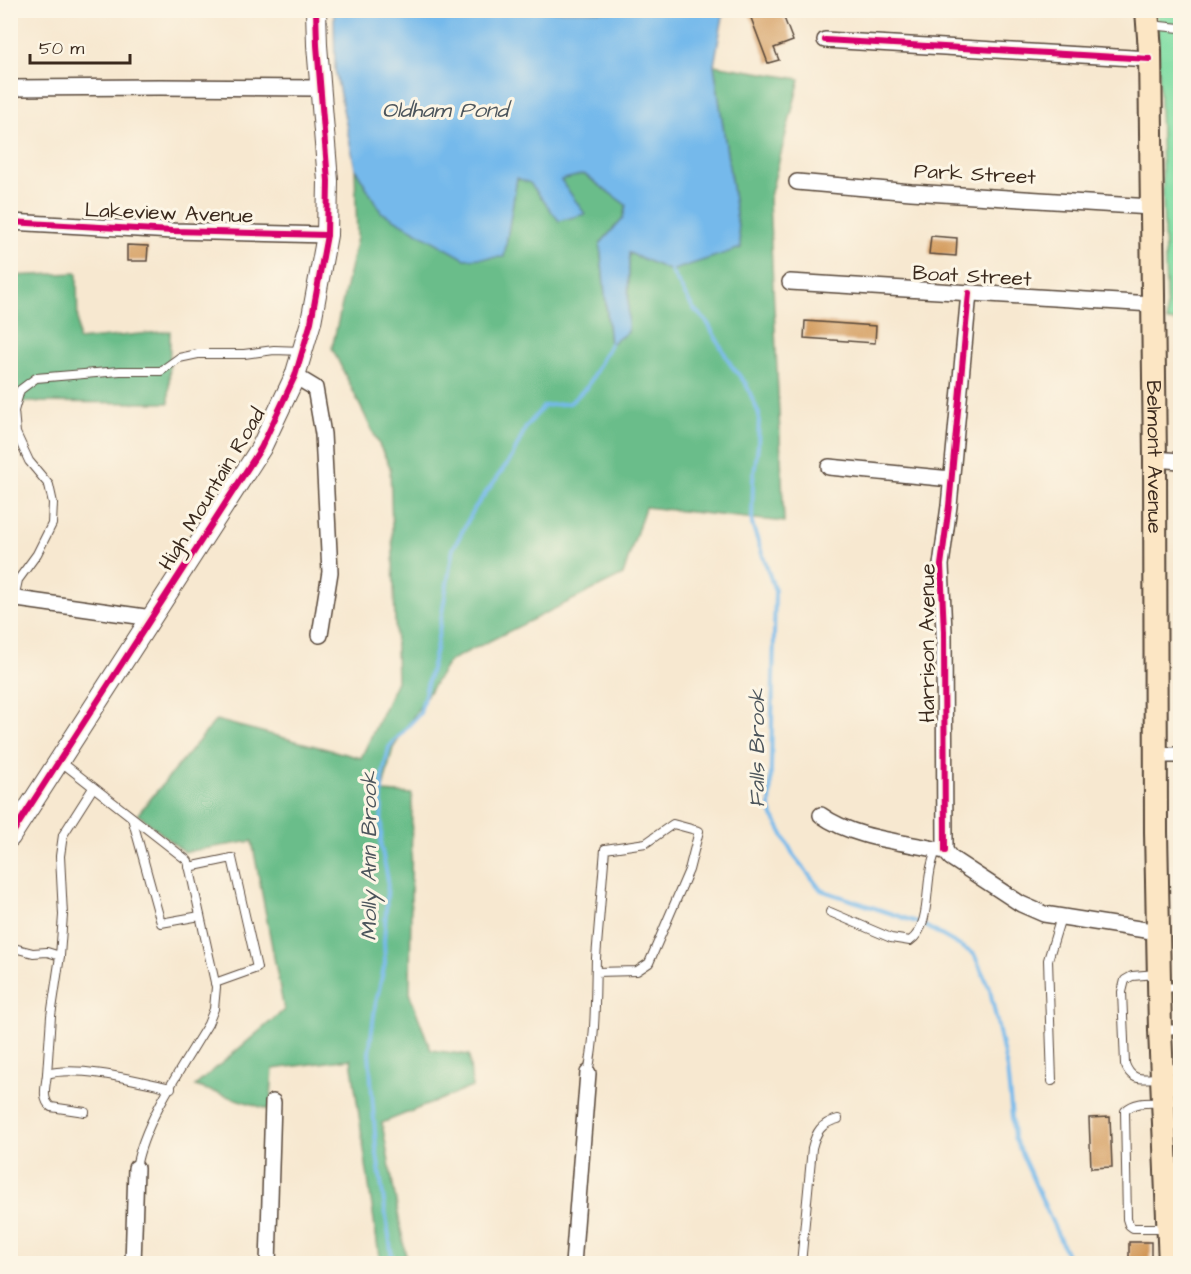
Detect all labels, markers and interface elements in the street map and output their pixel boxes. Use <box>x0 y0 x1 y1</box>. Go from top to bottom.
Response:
scale bar <box>30 27 130 65</box>
text: 50 m <box>39 36 84 61</box>
water label: Oldham Pond <box>382 95 513 126</box>
street label: Park Street <box>913 156 1037 192</box>
street label: Lakeview Avenue <box>84 196 254 230</box>
street label: Boat Street <box>912 258 1033 294</box>
street label: Belmont Avenue <box>1140 380 1170 534</box>
street label: High Mountain Road <box>152 402 274 577</box>
street label: Harrison Avenue <box>913 563 942 723</box>
water label: Falls Brook <box>742 688 773 808</box>
water label: Molly Ann Brook <box>354 771 386 941</box>

